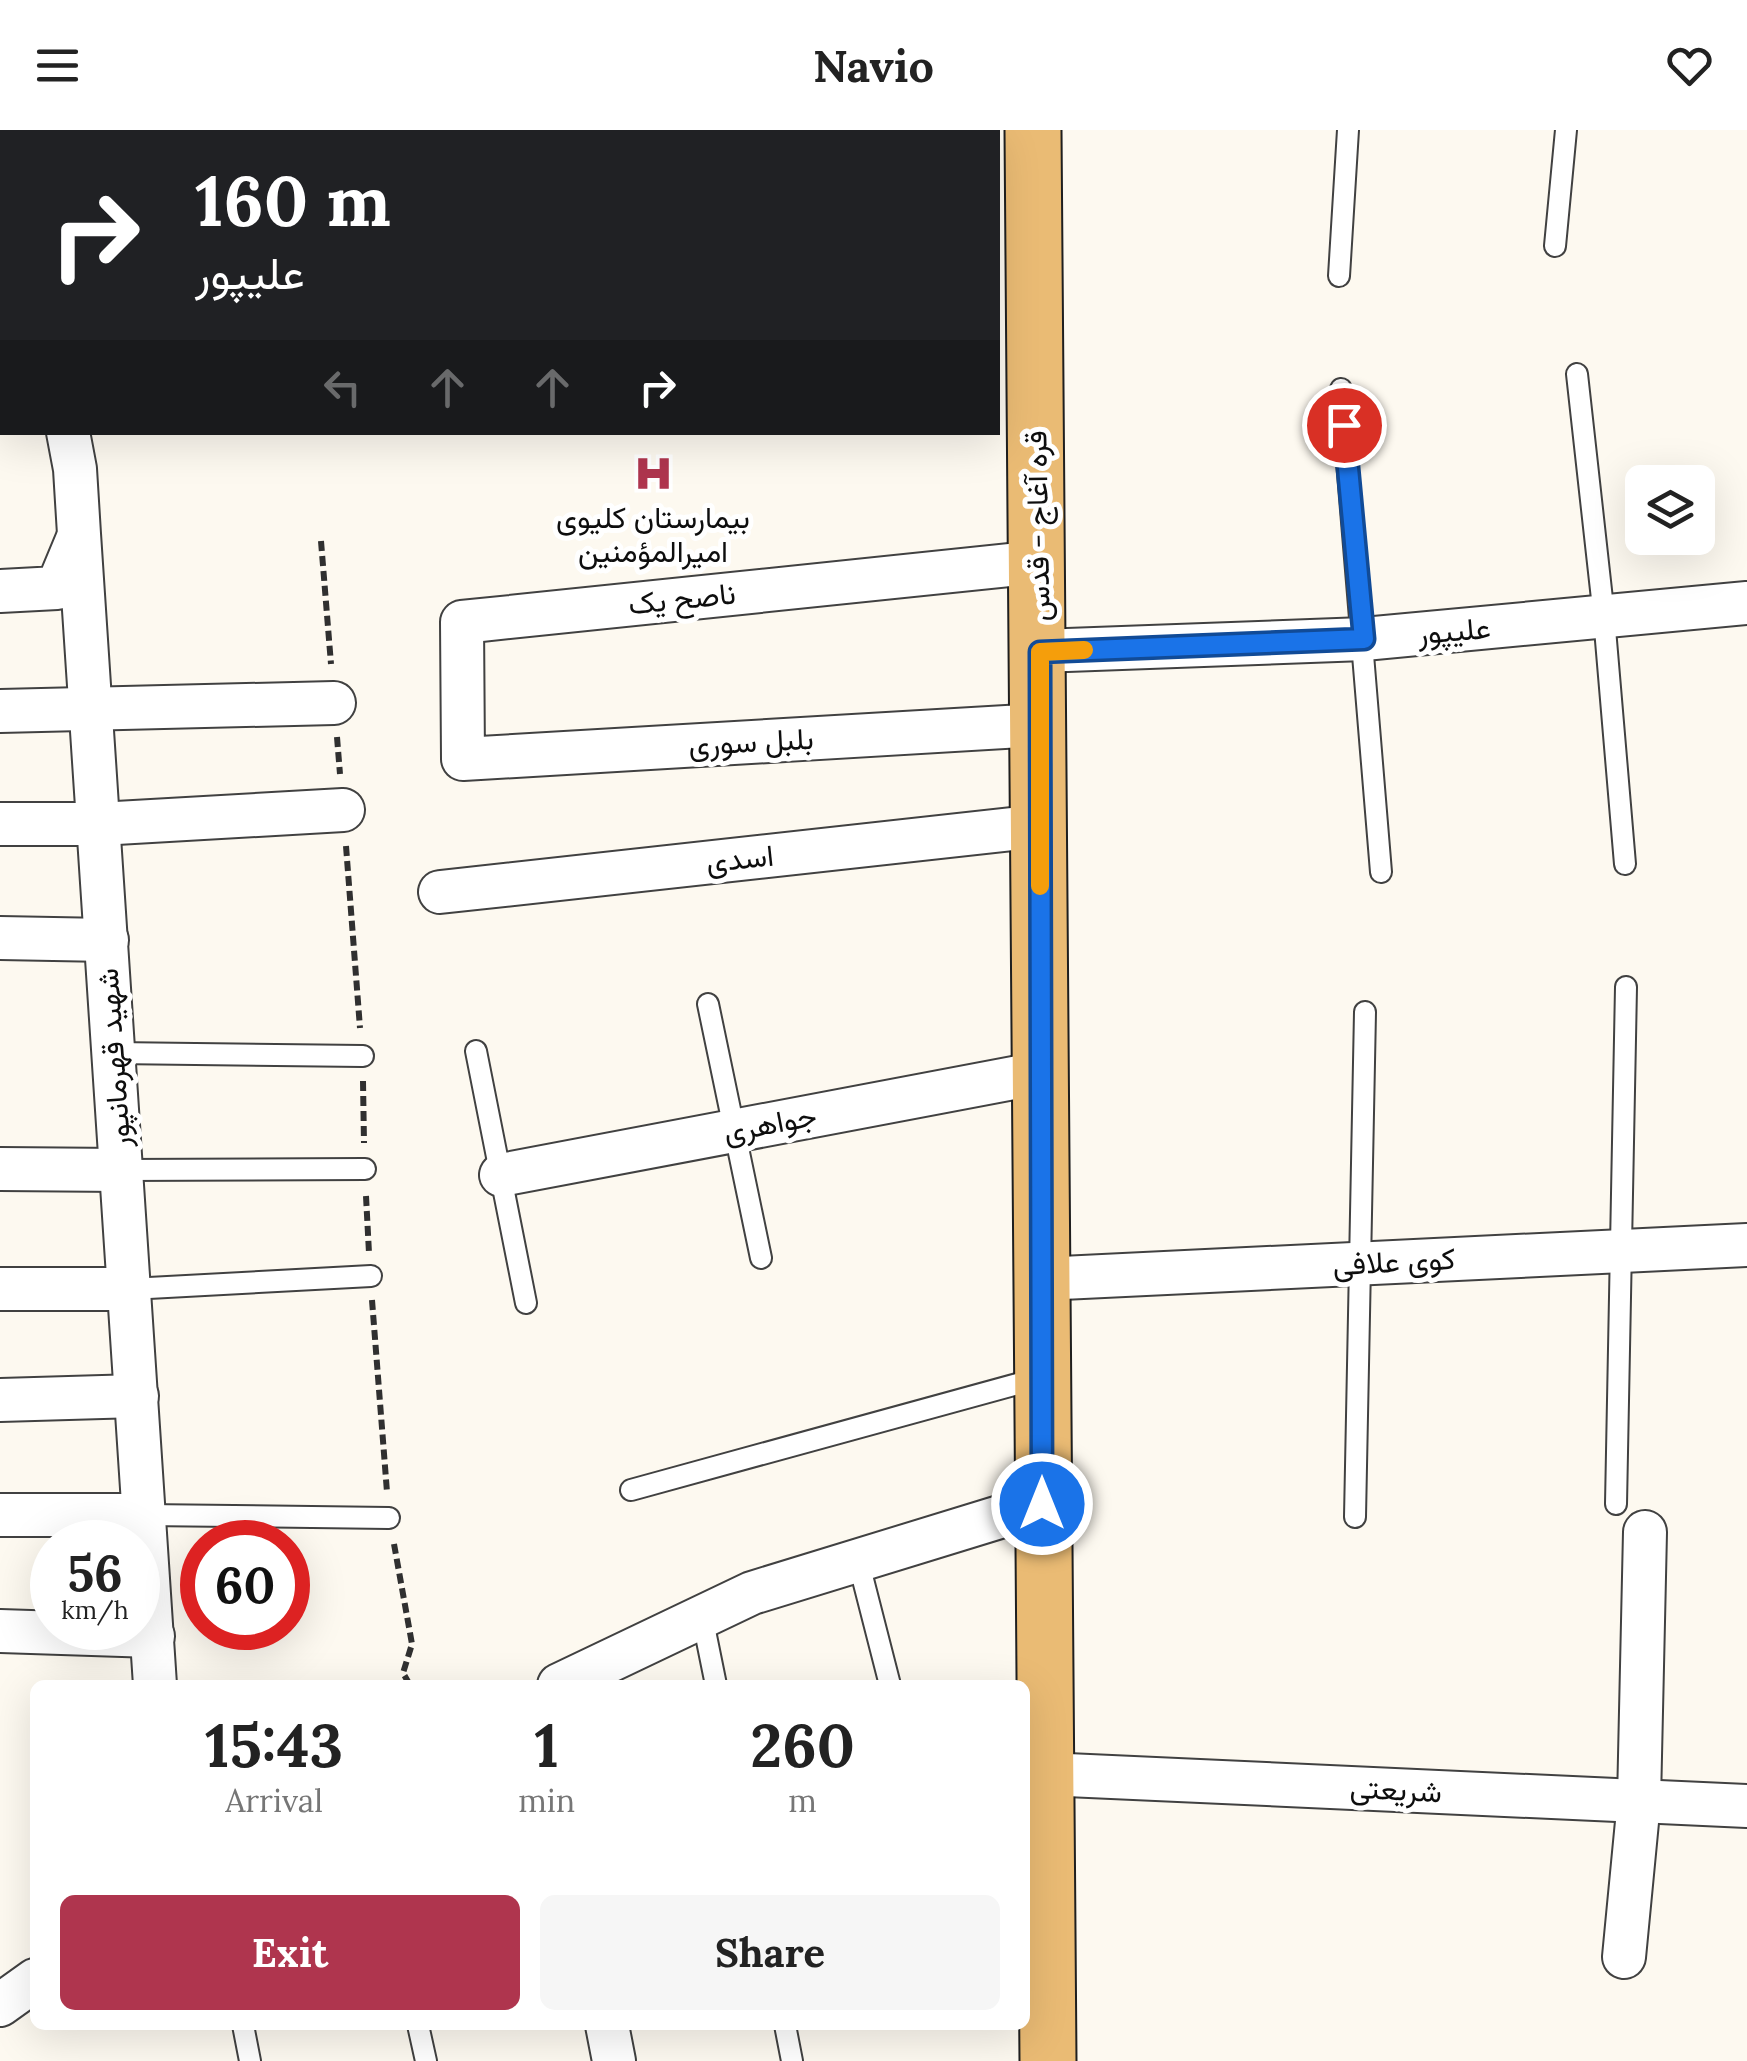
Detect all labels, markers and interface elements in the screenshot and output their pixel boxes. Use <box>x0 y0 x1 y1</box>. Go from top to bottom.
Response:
text: Navio <box>813 37 934 94</box>
icon: menu <box>30 38 85 93</box>
icon: heart <box>1662 38 1717 93</box>
text: 160 m <box>195 156 391 245</box>
icon: right <box>30 170 160 300</box>
text: علیپور <box>195 244 305 301</box>
icon: left <box>315 360 370 415</box>
icon: ahead <box>420 360 475 415</box>
icon: ahead <box>525 360 580 415</box>
icon: right <box>630 360 685 415</box>
pin <box>1302 383 1387 468</box>
icon: arrive <box>1317 398 1372 453</box>
street label: قره آغاج - قدس <box>1016 430 1060 622</box>
hospital icon: بیمارستان کلیوی امیرالمؤمنین <box>632 453 674 495</box>
map controls <box>1625 465 1715 555</box>
button: layers <box>1625 465 1715 555</box>
place label: بیمارستان کلیوی امیرالمؤمنین <box>556 498 750 570</box>
street label: ناصح یک <box>626 573 738 625</box>
street label: علیپور <box>1415 608 1492 654</box>
street label: بلبل سوری <box>687 719 814 763</box>
street label: اسدی <box>704 836 776 880</box>
street label: شهید قهرمانپور <box>88 967 140 1150</box>
street label: جواهری <box>720 1095 820 1151</box>
street label: کوی علافی <box>1332 1239 1456 1283</box>
position arrow <box>990 1452 1094 1556</box>
speed limit sign: 60 <box>180 1520 310 1650</box>
text: 56 <box>67 1541 123 1605</box>
text: km/h <box>61 1594 129 1626</box>
text: 15:43 <box>205 1707 343 1783</box>
text: 1 <box>535 1707 559 1783</box>
text: 260 <box>750 1707 855 1783</box>
street label: شریعتی <box>1349 1768 1443 1810</box>
text: Arrival <box>225 1780 323 1821</box>
text: min <box>518 1780 575 1821</box>
text: m <box>788 1780 817 1821</box>
button: Exit <box>60 1895 520 2010</box>
button: Share <box>540 1895 1000 2010</box>

